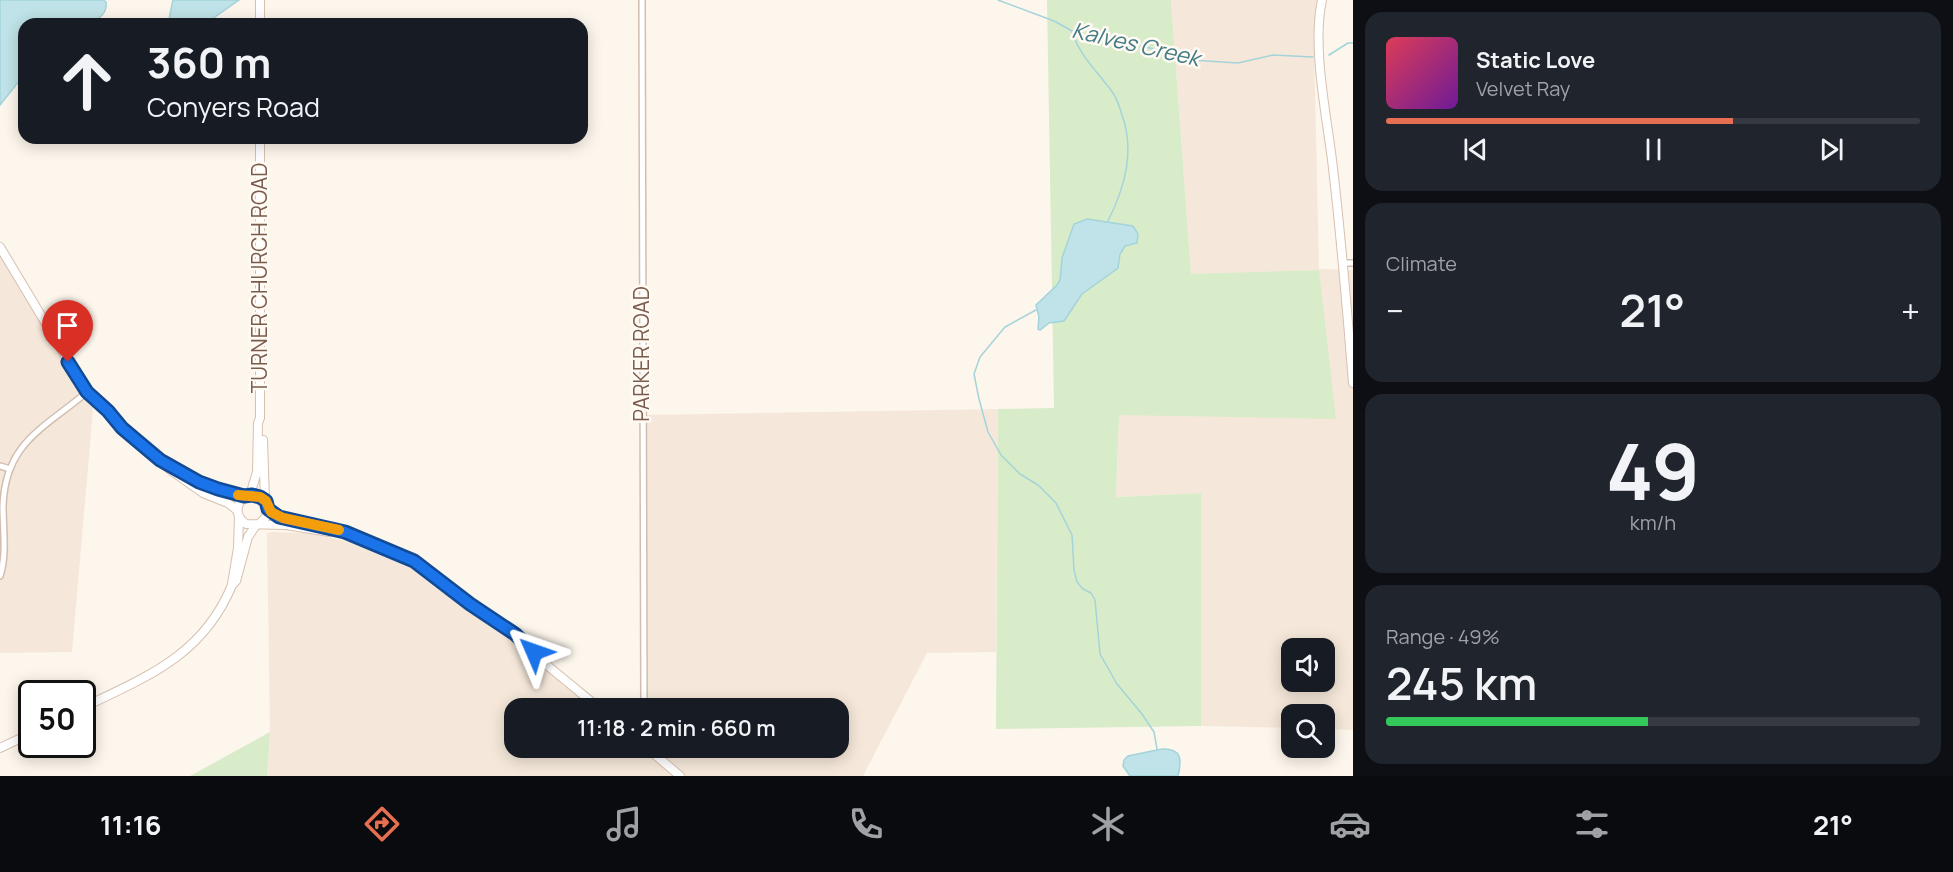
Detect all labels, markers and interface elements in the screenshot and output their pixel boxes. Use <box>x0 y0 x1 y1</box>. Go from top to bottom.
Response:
water label: Kalves Creek <box>1069 15 1206 74</box>
text: 360 m <box>147 33 271 91</box>
icon: ahead <box>48 42 126 120</box>
text: Static Love <box>1476 45 1595 75</box>
text: Velvet Ray <box>1476 75 1570 102</box>
text: Conyers Road <box>147 88 320 125</box>
icon: previous <box>1459 133 1492 166</box>
icon: pause <box>1637 133 1670 166</box>
icon: next <box>1815 133 1848 166</box>
street label: TURNER CHURCH ROAD <box>245 163 273 393</box>
text: Climate <box>1386 250 1457 277</box>
text: 21° <box>1620 279 1685 341</box>
street label: PARKER ROAD <box>627 286 655 422</box>
text: − <box>1386 288 1404 333</box>
text: + <box>1901 288 1920 333</box>
pin <box>42 300 93 362</box>
icon: arrive <box>51 309 84 342</box>
text: 49 <box>1606 417 1700 523</box>
text: km/h <box>1630 509 1676 536</box>
position arrow <box>502 620 566 684</box>
text: Range · 49% <box>1386 623 1500 650</box>
map controls <box>1281 638 1335 758</box>
button: sound <box>1281 638 1335 692</box>
text: 245 km <box>1386 652 1537 714</box>
speed limit sign: 50 <box>18 680 96 758</box>
button: search <box>1281 704 1335 758</box>
text: 11:18 · 2 min · 660 m <box>577 713 776 743</box>
icon: directions <box>361 803 403 845</box>
icon: music <box>603 803 645 845</box>
icon: phone <box>845 803 887 845</box>
icon: climate <box>1087 803 1129 845</box>
icon: car <box>1329 803 1371 845</box>
icon: filters <box>1571 803 1613 845</box>
text: 11:16 <box>100 806 161 843</box>
text: 21° <box>1813 806 1853 843</box>

